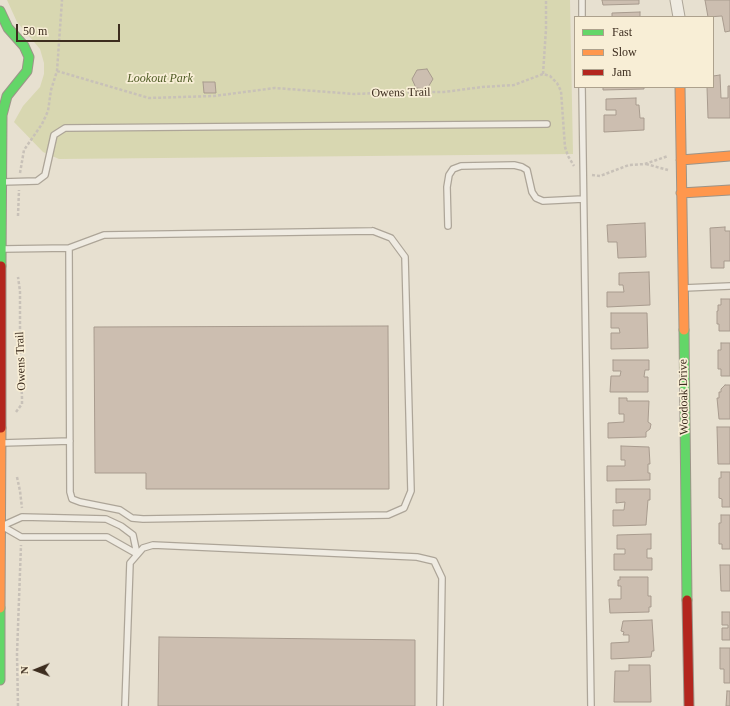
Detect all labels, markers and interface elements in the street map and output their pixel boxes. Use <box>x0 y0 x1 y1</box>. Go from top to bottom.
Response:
scale bar <box>18 16 122 42</box>
legend <box>574 16 714 88</box>
text: 50 m <box>23 24 47 38</box>
text: Fast <box>612 25 632 39</box>
text: Slow <box>612 45 637 59</box>
text: Jam <box>612 65 631 79</box>
park label: Lookout Park <box>127 72 193 86</box>
street label: Owens Trail <box>371 85 431 101</box>
street label: Owens Trail <box>13 331 29 391</box>
street label: Woodoak Drive <box>676 359 692 435</box>
north arrow <box>16 650 56 690</box>
text: N <box>18 666 30 674</box>

